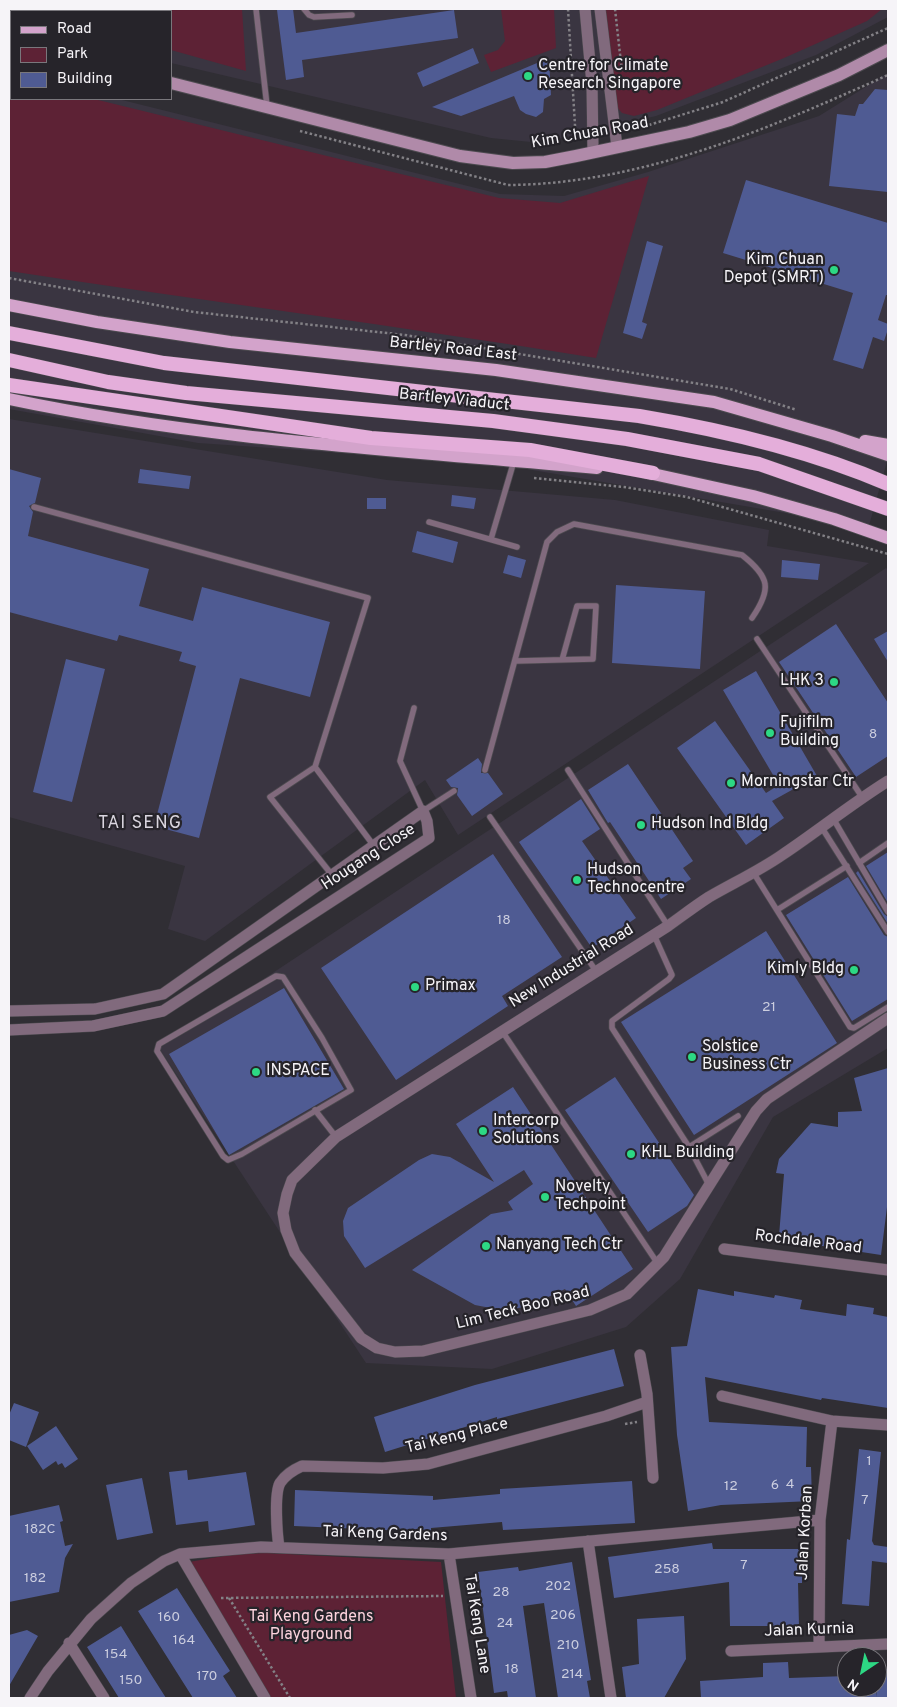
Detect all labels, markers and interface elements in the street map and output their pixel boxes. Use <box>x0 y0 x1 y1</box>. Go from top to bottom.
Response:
legend <box>10 10 172 100</box>
text: Road <box>57 20 92 39</box>
text: Park <box>57 45 88 64</box>
place label: Centre for Climate Research Singapore <box>538 57 681 95</box>
text: Building <box>57 70 112 89</box>
marker: Centre for Climate Research Singapore <box>522 70 534 82</box>
street label: Kim Chuan Road <box>530 114 650 154</box>
place label: Kim Chuan Depot (SMRT) <box>724 251 824 289</box>
marker: Kim Chuan Depot (SMRT) <box>828 264 840 276</box>
street label: Bartley Road East <box>388 334 518 366</box>
street label: Bartley Viaduct <box>398 386 510 416</box>
place label: LHK 3 <box>780 672 824 692</box>
marker: LHK 3 <box>828 676 840 688</box>
place label: Fujifilm Building <box>780 714 839 752</box>
marker: Fujifilm Building <box>764 727 776 739</box>
house number: 8 <box>869 727 877 743</box>
place label: Morningstar Ctr <box>741 773 854 793</box>
marker: Morningstar Ctr <box>725 777 737 789</box>
district label: TAI SENG <box>97 813 183 835</box>
place label: Hudson Ind Bldg <box>651 815 768 835</box>
marker: Hudson Ind Bldg <box>635 819 647 831</box>
street label: Hougang Close <box>318 821 420 895</box>
place label: Hudson Technocentre <box>587 861 685 899</box>
marker: Hudson Technocentre <box>571 874 583 886</box>
house number: 18 <box>497 913 511 929</box>
street label: New Industrial Road <box>506 921 638 1013</box>
place label: Kimly Bldg <box>767 960 844 980</box>
marker: Kimly Bldg <box>848 964 860 976</box>
place label: Primax <box>425 977 476 997</box>
marker: Primax <box>409 981 421 993</box>
house number: 21 <box>762 1000 776 1016</box>
place label: Solstice Business Ctr <box>702 1038 792 1076</box>
marker: Solstice Business Ctr <box>686 1051 698 1063</box>
place label: INSPACE <box>266 1062 330 1082</box>
marker: INSPACE <box>250 1066 262 1078</box>
place label: Intercorp Solutions <box>493 1112 560 1150</box>
marker: Intercorp Solutions <box>477 1125 489 1137</box>
place label: KHL Building <box>641 1144 734 1164</box>
marker: KHL Building <box>625 1148 637 1160</box>
place label: Novelty Techpoint <box>555 1178 626 1216</box>
marker: Novelty Techpoint <box>539 1191 551 1203</box>
street label: Rochdale Road <box>753 1227 863 1259</box>
place label: Nanyang Tech Ctr <box>496 1236 623 1256</box>
marker: Nanyang Tech Ctr <box>480 1240 492 1252</box>
street label: Lim Teck Boo Road <box>454 1283 592 1335</box>
street label: Tai Keng Place <box>404 1415 510 1459</box>
house number: 1 <box>866 1454 872 1470</box>
house number: 4 <box>786 1477 794 1493</box>
house number: 6 <box>771 1478 779 1494</box>
house number: 12 <box>724 1479 738 1495</box>
street label: Jalan Korban <box>794 1485 818 1581</box>
house number: 7 <box>861 1493 869 1509</box>
house number: 182C <box>24 1522 56 1538</box>
street label: Tai Keng Gardens <box>322 1523 448 1547</box>
house number: 7 <box>740 1558 748 1574</box>
house number: 258 <box>654 1562 680 1578</box>
house number: 182 <box>24 1571 46 1587</box>
street label: Tai Keng Lane <box>459 1573 493 1675</box>
house number: 202 <box>545 1579 571 1595</box>
house number: 28 <box>492 1585 510 1601</box>
park label: Tai Keng Gardens Playground <box>248 1608 374 1646</box>
house number: 206 <box>550 1608 576 1624</box>
house number: 160 <box>158 1610 180 1626</box>
house number: 24 <box>496 1616 514 1632</box>
street label: Jalan Kurnia <box>764 1620 854 1642</box>
house number: 164 <box>173 1633 195 1649</box>
house number: 210 <box>557 1638 579 1654</box>
house number: 154 <box>105 1647 127 1663</box>
north arrow <box>837 1647 887 1697</box>
house number: 18 <box>505 1662 519 1678</box>
house number: 214 <box>561 1667 583 1683</box>
house number: 170 <box>196 1669 218 1685</box>
house number: 150 <box>120 1673 142 1689</box>
text: N <box>845 1674 863 1694</box>

